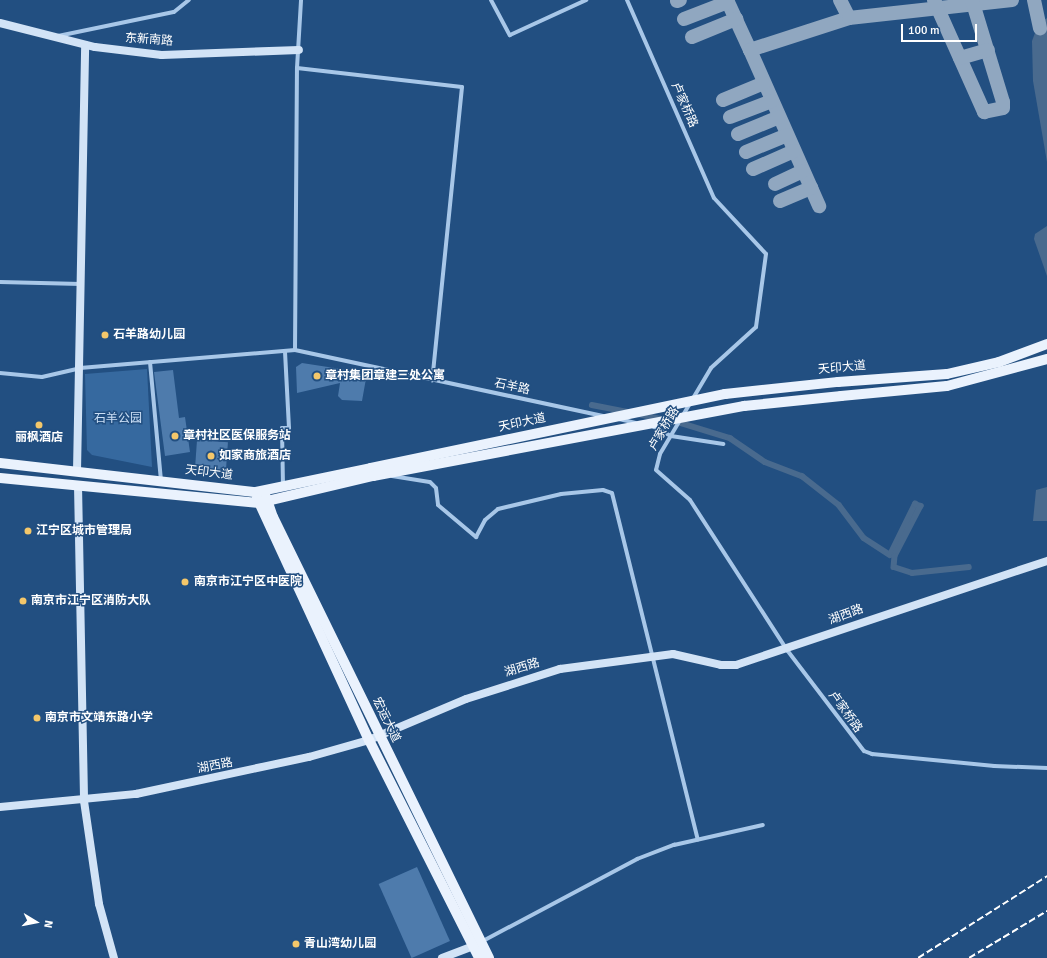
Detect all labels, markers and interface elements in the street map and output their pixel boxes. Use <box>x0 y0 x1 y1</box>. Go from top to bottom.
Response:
scale bar <box>903 16 979 42</box>
text: 100 m <box>908 23 940 38</box>
street label: 东新南路 <box>125 31 173 49</box>
street label: 卢家桥路 <box>668 80 700 130</box>
place label: 石羊路幼儿园 <box>113 328 185 342</box>
marker: 石羊路幼儿园 <box>100 330 110 340</box>
street label: 天印大道 <box>817 359 867 377</box>
place label: 章村集团章建三处公寓 <box>325 369 445 383</box>
marker: 章村集团章建三处公寓 <box>312 371 322 381</box>
street label: 石羊路 <box>493 376 531 398</box>
street label: 卢家桥路 <box>646 405 682 453</box>
street label: 天印大道 <box>497 411 547 435</box>
park label: 石羊公园 <box>94 412 142 426</box>
marker: 丽枫酒店 <box>34 420 44 430</box>
place label: 章村社区医保服务站 <box>183 429 291 443</box>
place label: 丽枫酒店 <box>15 431 63 445</box>
marker: 章村社区医保服务站 <box>170 431 180 441</box>
place label: 如家商旅酒店 <box>219 449 291 463</box>
marker: 如家商旅酒店 <box>206 451 216 461</box>
street label: 天印大道 <box>184 463 234 483</box>
place label: 江宁区城市管理局 <box>36 524 132 538</box>
marker: 江宁区城市管理局 <box>23 526 33 536</box>
place label: 南京市江宁区中医院 <box>194 575 302 589</box>
marker: 南京市江宁区中医院 <box>179 576 191 588</box>
place label: 南京市江宁区消防大队 <box>31 594 151 608</box>
marker: 南京市江宁区消防大队 <box>18 596 28 606</box>
street label: 湖西路 <box>827 602 865 628</box>
street label: 湖西路 <box>503 656 541 680</box>
street label: 卢家桥路 <box>825 688 865 736</box>
street label: 宏运大道 <box>369 695 403 745</box>
place label: 南京市文靖东路小学 <box>45 711 153 725</box>
marker: 南京市文靖东路小学 <box>32 713 42 723</box>
street label: 湖西路 <box>196 755 234 777</box>
north arrow <box>16 902 56 942</box>
text: N <box>41 919 55 929</box>
place label: 青山湾幼儿园 <box>304 937 376 951</box>
marker: 青山湾幼儿园 <box>291 939 301 949</box>

